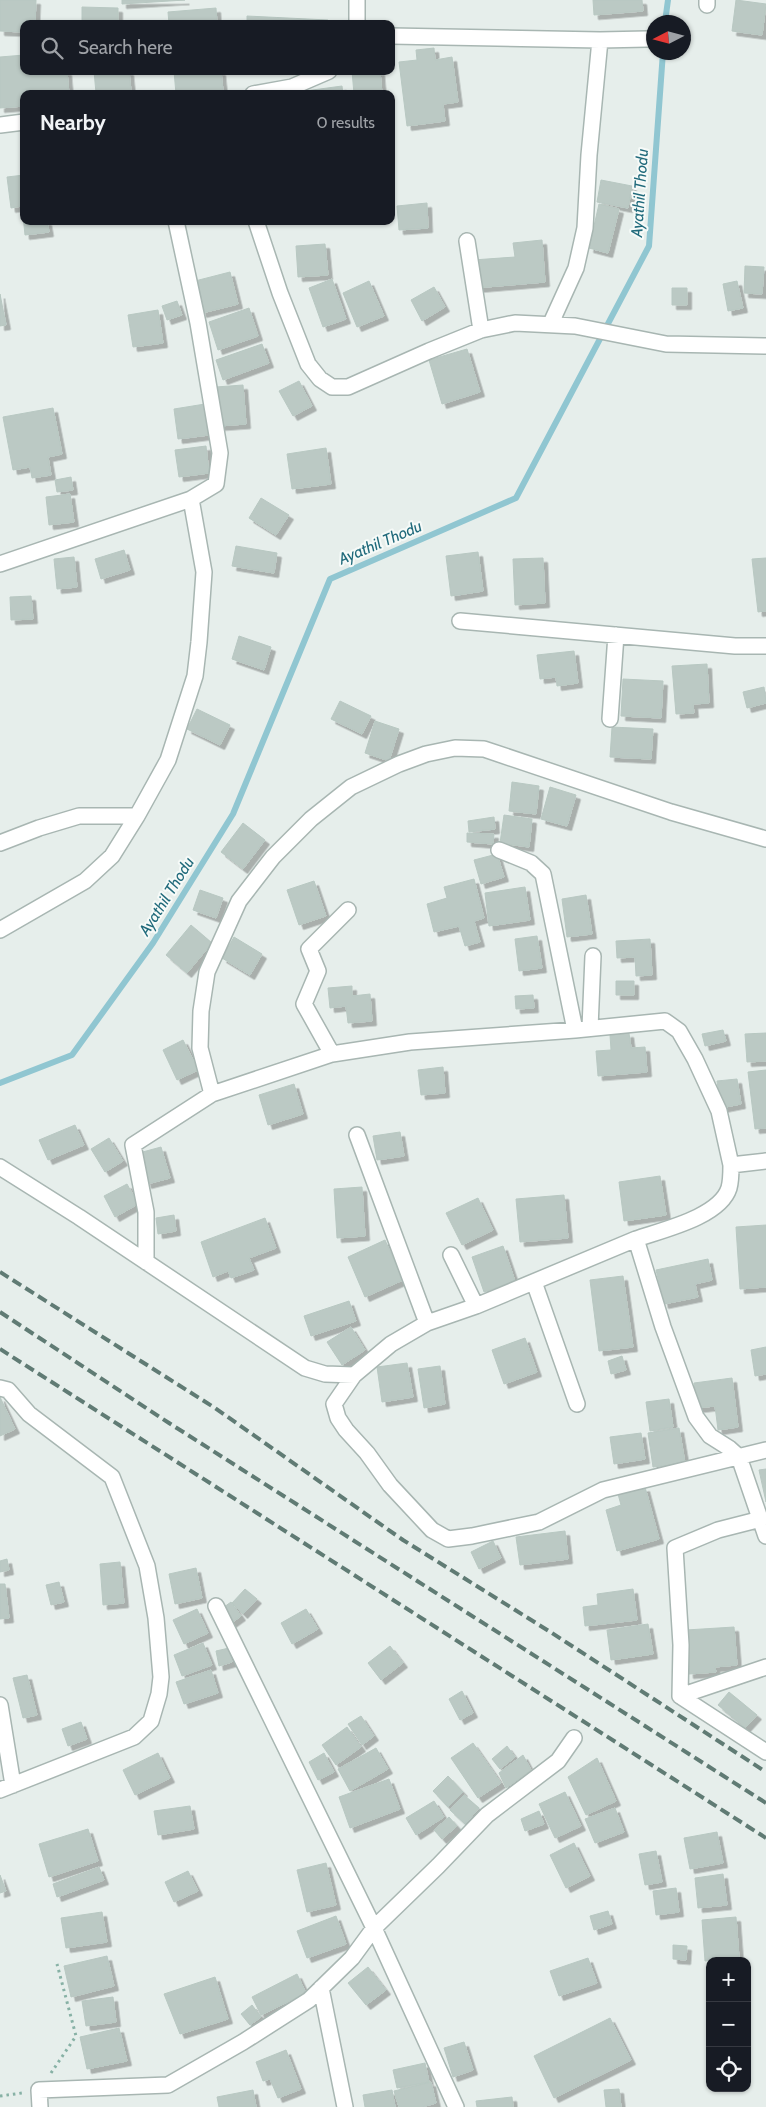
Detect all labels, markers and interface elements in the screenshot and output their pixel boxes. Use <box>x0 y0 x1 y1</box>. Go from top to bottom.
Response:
north arrow <box>646 15 691 60</box>
search box <box>20 20 395 75</box>
icon: search <box>38 34 66 62</box>
text: Search here <box>78 36 172 59</box>
text: Nearby <box>40 110 106 135</box>
text: 0 results <box>316 113 375 132</box>
water label: Ayathil Thodu <box>627 148 652 239</box>
water label: Ayathil Thodu <box>335 516 425 569</box>
water label: Ayathil Thodu <box>134 854 198 940</box>
map controls <box>706 1957 751 2092</box>
button: + <box>706 1957 751 2002</box>
button: − <box>706 2002 751 2047</box>
button: locate <box>706 2047 751 2092</box>

